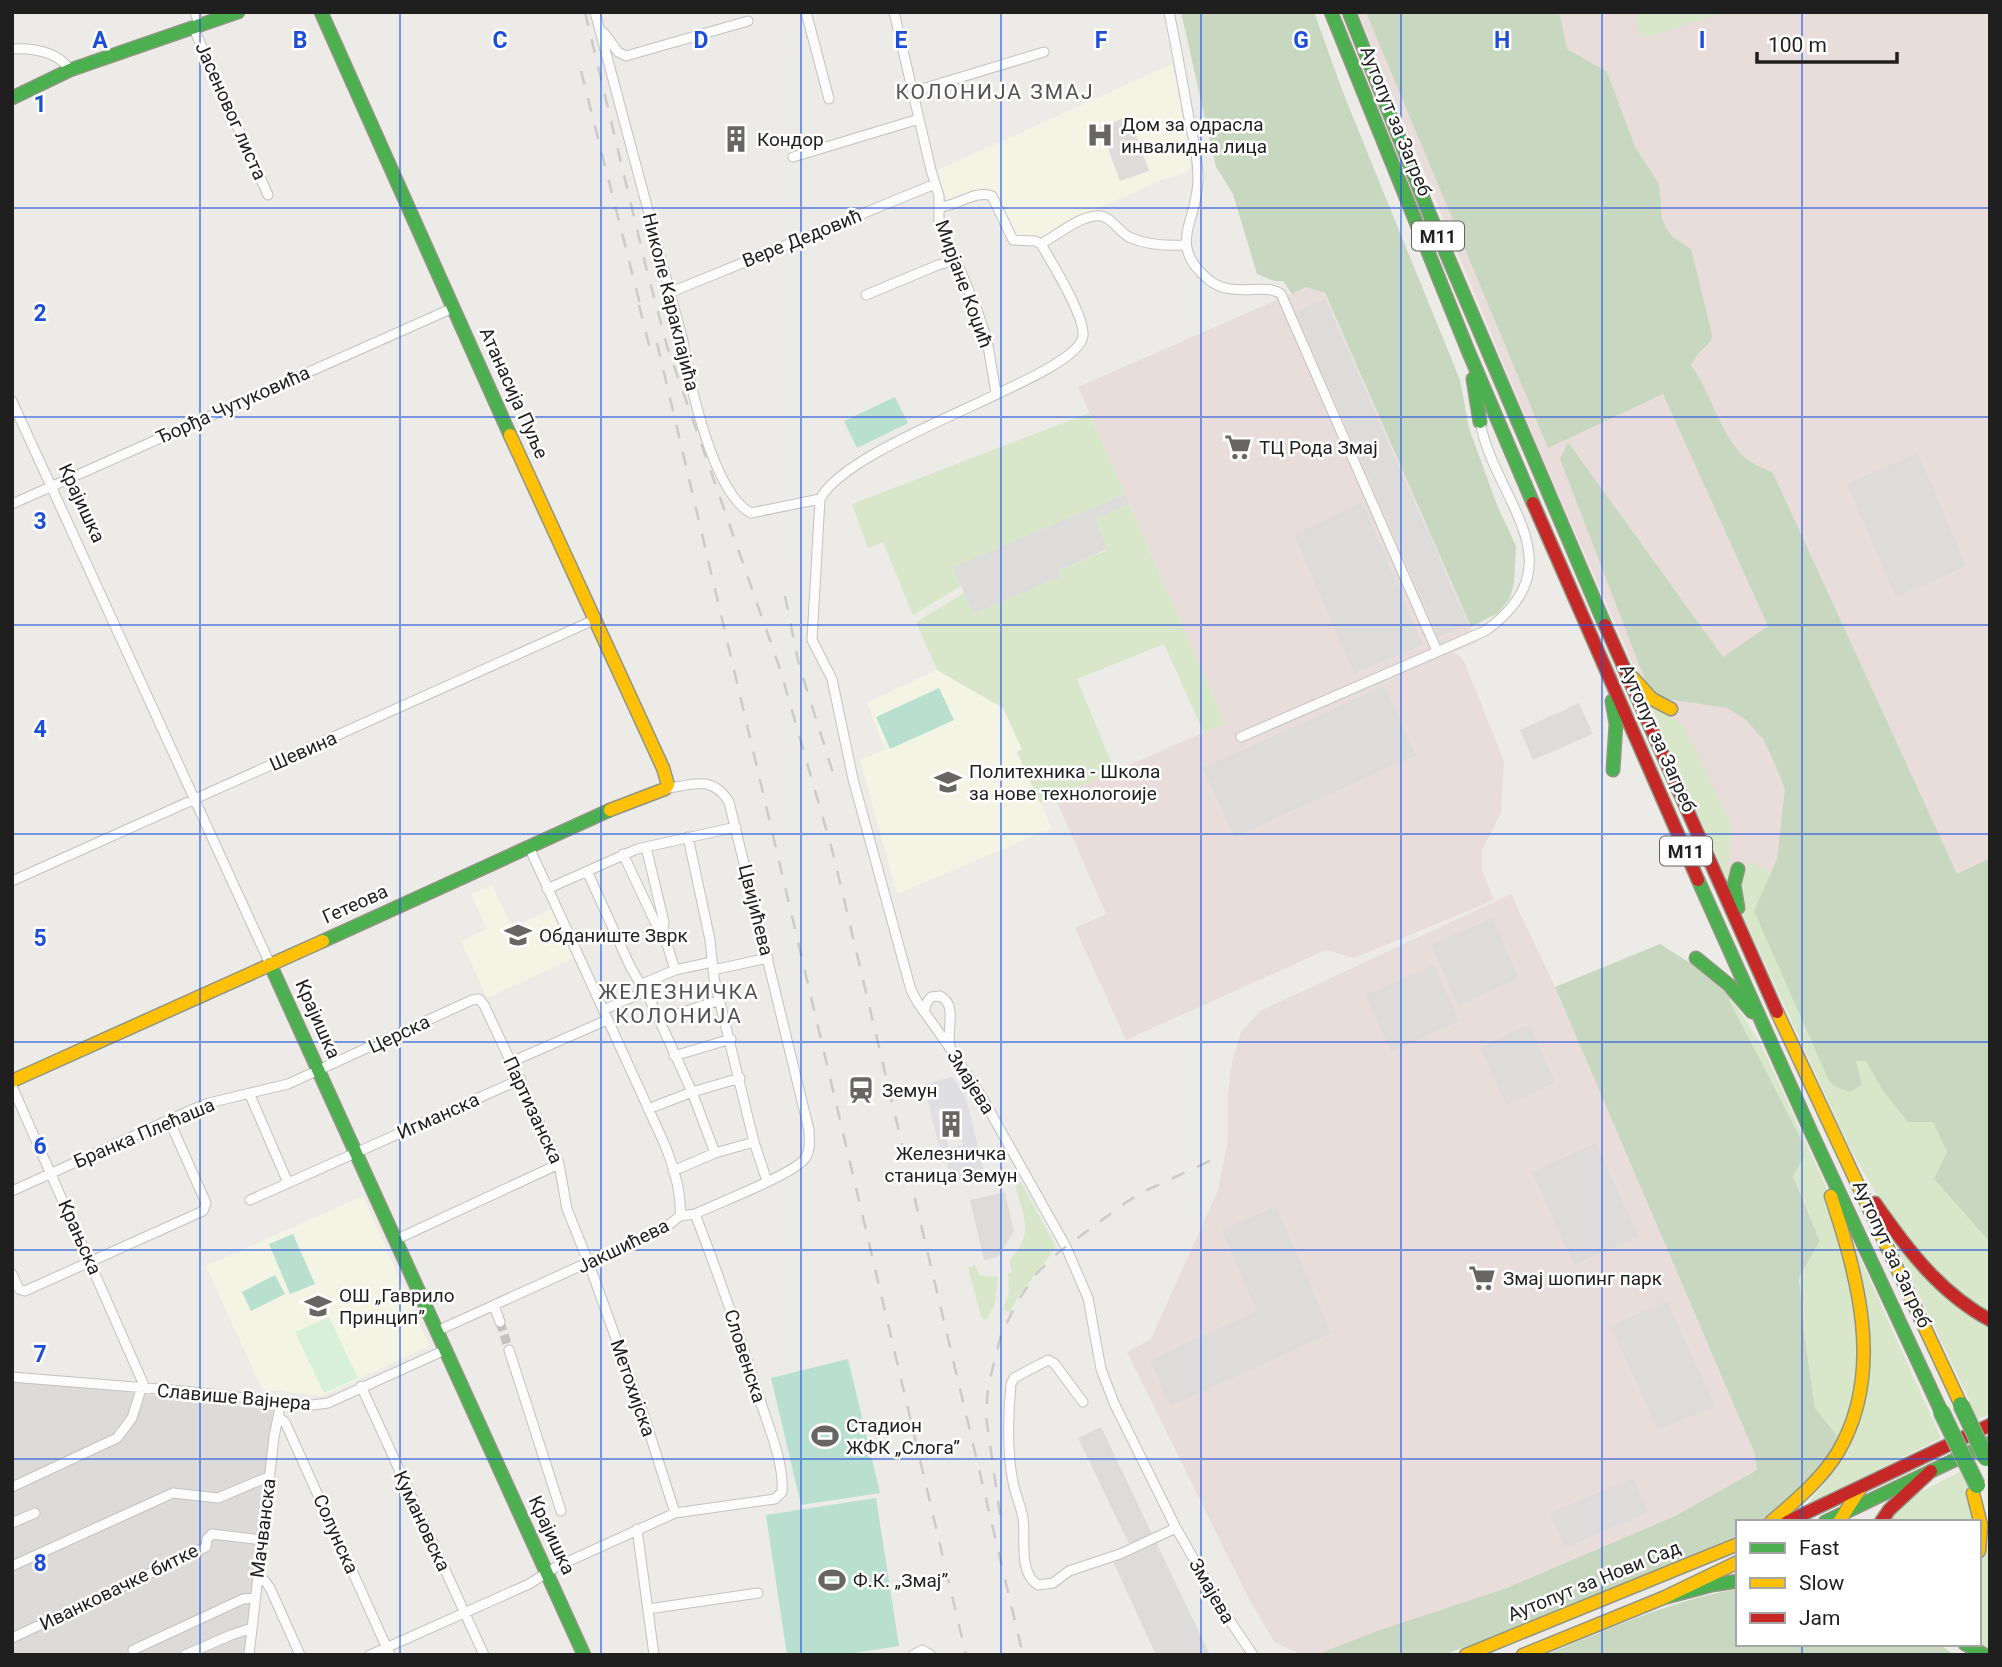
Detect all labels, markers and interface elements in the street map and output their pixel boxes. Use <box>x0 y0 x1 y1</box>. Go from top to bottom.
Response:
scale bar <box>1757 21 1897 65</box>
text: A <box>92 27 108 54</box>
text: B <box>293 27 307 54</box>
text: C <box>492 27 508 54</box>
text: D <box>694 27 708 54</box>
text: E <box>895 27 908 54</box>
text: F <box>1095 27 1108 54</box>
text: G <box>1293 27 1309 54</box>
text: H <box>1494 27 1510 54</box>
text: I <box>1699 27 1705 54</box>
text: 100 m <box>1768 33 1827 57</box>
street label: Јасеновог листа <box>190 39 272 183</box>
street label: Аутопут за Загреб <box>1355 43 1437 199</box>
district label: КОЛОНИЈА ЗМАЈ <box>895 80 1095 104</box>
text: 1 <box>33 91 47 118</box>
place label: Дом за одрасла инвалидна лица <box>1121 113 1267 158</box>
hospital icon: Дом за одрасла инвалидна лица <box>1085 120 1115 150</box>
building icon: Кондор <box>721 124 751 154</box>
place label: Кондор <box>757 128 824 151</box>
street label: Вере Дедовић <box>739 204 865 272</box>
street label: Николе Караклајића <box>638 211 704 393</box>
street label: Мирјане Коџић <box>930 217 998 351</box>
road number: M11 <box>1412 222 1464 250</box>
text: 2 <box>33 300 47 327</box>
street label: Атанасија Пуље <box>475 324 553 462</box>
street label: Ђорђа Чутуковића <box>153 361 313 449</box>
supermarket icon: ТЦ Рода Змај <box>1223 432 1253 462</box>
place label: ТЦ Рода Змај <box>1259 436 1378 459</box>
street label: Крајишка <box>54 460 110 546</box>
text: 3 <box>33 508 47 535</box>
street label: Аутопут за Загреб <box>1615 660 1701 816</box>
text: 4 <box>33 716 47 743</box>
street label: Шевина <box>266 726 340 776</box>
place label: Политехника - Школа за нове технологоије <box>969 760 1160 805</box>
school or university icon: Политехника - Школа за нове технологоије <box>933 767 963 797</box>
road number: M11 <box>1660 836 1712 866</box>
street label: Цвијићева <box>734 862 778 958</box>
street label: Гетеова <box>319 879 391 929</box>
school or university icon: Обданиште Зврк <box>503 920 533 950</box>
place label: Обданиште Зврк <box>539 924 689 947</box>
text: 5 <box>33 925 47 952</box>
street label: Крајишка <box>290 976 346 1062</box>
district label: ЖЕЛЕЗНИЧКА КОЛОНИЈА <box>598 980 760 1028</box>
street label: Церска <box>365 1010 433 1058</box>
street label: Змајева <box>942 1046 1000 1118</box>
street label: Партизанска <box>498 1053 568 1167</box>
station icon: Земун <box>846 1075 876 1105</box>
place label: Земун <box>882 1079 937 1102</box>
street label: Игманска <box>393 1088 483 1144</box>
street label: Бранка Плећаша <box>70 1093 218 1173</box>
building icon: Железничка станица Земун <box>936 1109 966 1139</box>
text: 6 <box>33 1133 47 1160</box>
place label: Железничка станица Земун <box>885 1142 1017 1187</box>
street label: Аутопут за Загреб <box>1848 1177 1936 1331</box>
street label: Крањска <box>53 1196 107 1278</box>
street label: Јакшићева <box>573 1214 673 1278</box>
supermarket icon: Змај шопинг парк <box>1467 1263 1497 1293</box>
place label: Змај шопинг парк <box>1503 1267 1663 1290</box>
place label: ОШ „Гаврило Принцип” <box>339 1284 454 1329</box>
school or university icon: ОШ „Гаврило Принцип” <box>303 1291 333 1321</box>
street label: Словенска <box>719 1306 771 1406</box>
street label: Метохијска <box>606 1336 660 1440</box>
text: 7 <box>33 1341 47 1368</box>
street label: Славише Вајнера <box>156 1379 312 1415</box>
place label: Стадион ЖФК „Слога” <box>846 1414 960 1459</box>
sports icon: Стадион ЖФК „Слога” <box>810 1421 840 1451</box>
street label: Кумановска <box>389 1467 455 1575</box>
street label: Мачванска <box>245 1477 281 1579</box>
street label: Солунска <box>308 1491 364 1577</box>
street label: Крајишка <box>524 1492 580 1578</box>
legend <box>1736 1520 1981 1646</box>
street label: Аутопут за Нови Сад <box>1504 1536 1684 1626</box>
text: Fast <box>1799 1536 1840 1560</box>
street label: Иванковачке битке <box>36 1539 202 1635</box>
text: 8 <box>33 1550 47 1577</box>
street label: Змајева <box>1184 1554 1240 1628</box>
sports icon: Ф.К. „Змај” <box>817 1565 847 1595</box>
place label: Ф.К. „Змај” <box>853 1569 948 1592</box>
text: Slow <box>1799 1571 1845 1595</box>
text: Jam <box>1799 1606 1840 1630</box>

